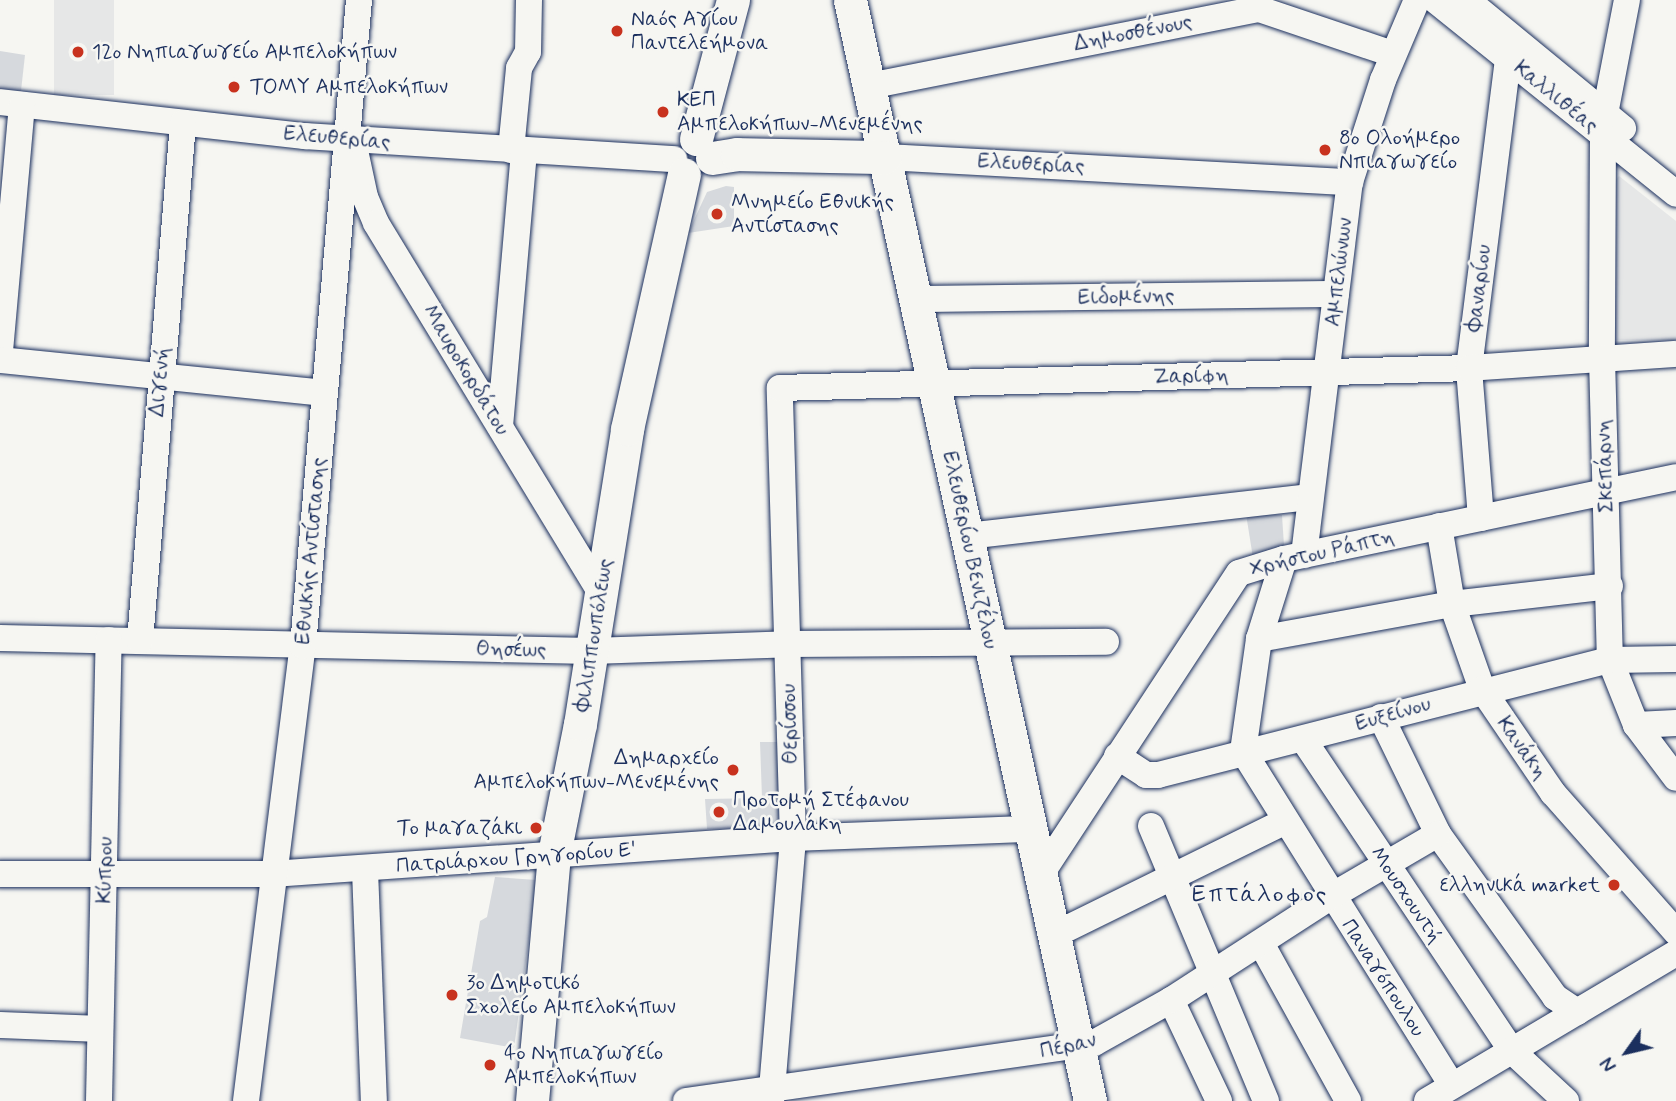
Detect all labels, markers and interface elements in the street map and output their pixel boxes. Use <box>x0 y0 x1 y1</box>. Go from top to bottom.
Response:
place label: Ναός Αγίου Παντελεήμονα <box>631 6 768 56</box>
street label: Δημοσθένους <box>1072 9 1194 57</box>
marker: Ναός Αγίου Παντελεήμονα <box>609 23 625 39</box>
place label: 12o Νηπιαγωγείο Αμπελοκήπων <box>92 39 397 65</box>
marker: 12o Νηπιαγωγείο Αμπελοκήπων <box>70 44 86 60</box>
street label: Καλλιθέας <box>1509 55 1603 139</box>
place label: ΤΟΜΥ Αμπελοκήπων <box>250 74 448 100</box>
marker: ΤΟΜΥ Αμπελοκήπων <box>224 77 244 97</box>
place label: ΚΕΠ Αμπελοκήπων-Μενεμένης <box>677 87 923 137</box>
marker: ΚΕΠ Αμπελοκήπων-Μενεμένης <box>655 104 671 120</box>
street label: Ελευθερίας <box>283 121 391 155</box>
place label: 8o Ολοήμερο Νπιαγωγείο <box>1339 125 1460 175</box>
marker: 8o Ολοήμερο Νπιαγωγείο <box>1317 142 1333 158</box>
street label: Ελευθερίας <box>977 149 1085 179</box>
place label: Μνημείο Εθνικής Αντίστασης <box>731 189 894 239</box>
marker: Μνημείο Εθνικής Αντίστασης <box>709 206 725 222</box>
street label: Αμπελώνων <box>1320 216 1358 328</box>
street label: Φαναρίου <box>1461 243 1497 333</box>
street label: Ειδομένης <box>1077 284 1175 310</box>
street label: Μαυροκορδάτου <box>417 300 515 440</box>
street label: Διγενή <box>144 346 176 418</box>
street label: Ζαρίφη <box>1153 363 1229 389</box>
street label: Σκεπάρνη <box>1591 419 1619 513</box>
street label: Ελευθερίου Βενιζέλου <box>937 449 1003 651</box>
street label: Εθνικής Αντίστασης <box>290 456 332 646</box>
street label: Χρήστου Ράπτη <box>1247 524 1397 582</box>
street label: Φιλιππουπόλεως <box>569 557 619 713</box>
street label: Θησέως <box>476 637 546 663</box>
street label: Θερίσσου <box>776 683 804 765</box>
street label: Ευξείνου <box>1352 691 1434 737</box>
street label: Κανάκη <box>1491 712 1553 784</box>
place label: Δημαρχείο Αμπελοκήπων-Μενεμένης <box>473 745 719 795</box>
marker: Δημαρχείο Αμπελοκήπων-Μενεμένης <box>725 762 741 778</box>
place label: Προτομή Στέφανου Δαμουλάκη <box>733 787 909 837</box>
marker: Προτομή Στέφανου Δαμουλάκη <box>711 804 727 820</box>
place label: Το μαγαζάκι <box>397 815 522 841</box>
marker: Το μαγαζάκι <box>528 820 544 836</box>
street label: Κύπρου <box>92 836 118 904</box>
street label: Πατριάρχου Γρηγορίου Ε' <box>395 837 637 879</box>
street label: Μουσχουντή <box>1364 842 1448 948</box>
place label: ελληνικά market <box>1439 872 1600 898</box>
marker: ελληνικά market <box>1606 877 1622 893</box>
district label: Επτάλοφος <box>1193 881 1327 909</box>
street label: Παναγόπουλου <box>1336 915 1430 1041</box>
place label: 3ο Δημοτικό Σχολείο Αμπελοκήπων <box>466 970 676 1020</box>
marker: 3ο Δημοτικό Σχολείο Αμπελοκήπων <box>444 987 460 1003</box>
north arrow <box>1592 1017 1662 1087</box>
street label: Πέραν <box>1037 1027 1099 1065</box>
place label: 4ο Νηπιαγωγείο Αμπελοκήπων <box>504 1040 663 1090</box>
text: N <box>1595 1052 1623 1076</box>
marker: 4ο Νηπιαγωγείο Αμπελοκήπων <box>482 1057 498 1073</box>

